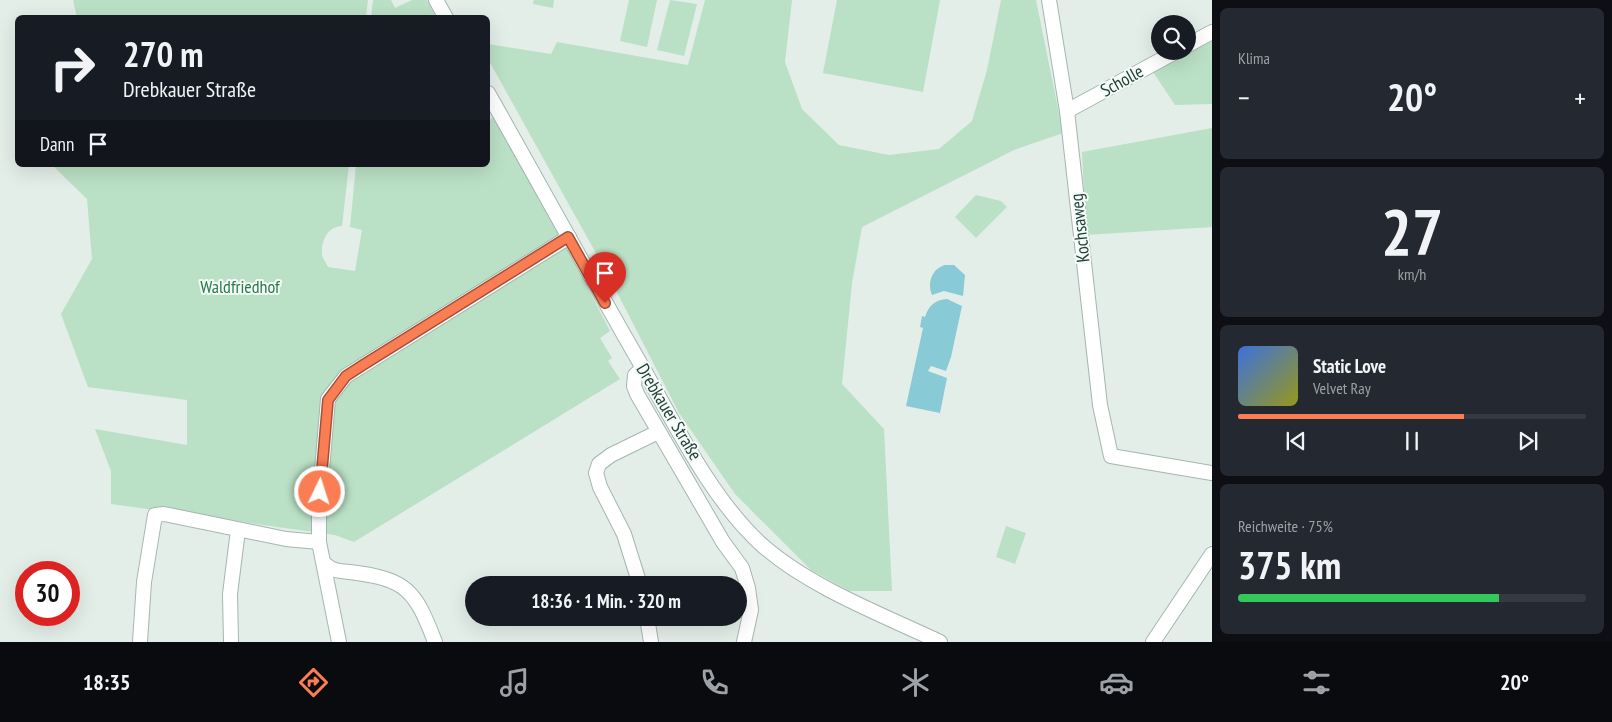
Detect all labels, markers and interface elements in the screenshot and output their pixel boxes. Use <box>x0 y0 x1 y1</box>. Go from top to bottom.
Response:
map controls <box>1151 15 1196 60</box>
button: search <box>1151 15 1196 60</box>
text: 270 m <box>123 31 204 77</box>
icon: right <box>40 35 105 100</box>
text: Klima <box>1238 48 1270 68</box>
street label: Scholle <box>1096 59 1147 102</box>
text: 20° <box>1387 72 1437 121</box>
text: Drebkauer Straße <box>123 75 256 103</box>
text: − <box>1238 79 1250 116</box>
text: + <box>1574 79 1586 116</box>
icon: arrive <box>84 130 112 158</box>
text: Dann <box>40 132 74 156</box>
text: 27 <box>1381 189 1443 273</box>
street label: Kochsaweg <box>1064 192 1095 264</box>
pin <box>584 252 626 303</box>
icon: arrive <box>591 259 619 287</box>
text: km/h <box>1398 264 1426 284</box>
park label: Waldfriedhof <box>200 275 281 298</box>
text: Static Love <box>1313 354 1386 378</box>
street label: Drebkauer Straße <box>632 359 707 464</box>
text: Velvet Ray <box>1313 378 1371 398</box>
icon: previous <box>1282 427 1310 455</box>
icon: pause <box>1398 427 1426 455</box>
icon: next <box>1514 427 1542 455</box>
position arrow <box>293 465 345 517</box>
text: Reichweite · 75% <box>1238 516 1333 536</box>
text: 375 km <box>1238 540 1341 589</box>
speed limit sign: 30 <box>15 561 80 626</box>
text: 18:36 · 1 Min. · 320 m <box>531 589 681 613</box>
icon: directions <box>296 665 331 700</box>
icon: music <box>497 665 532 700</box>
icon: phone <box>697 665 732 700</box>
icon: climate <box>898 665 933 700</box>
icon: car <box>1099 665 1134 700</box>
icon: filters <box>1299 665 1334 700</box>
text: 18:35 <box>83 668 130 696</box>
text: 20° <box>1500 668 1529 696</box>

